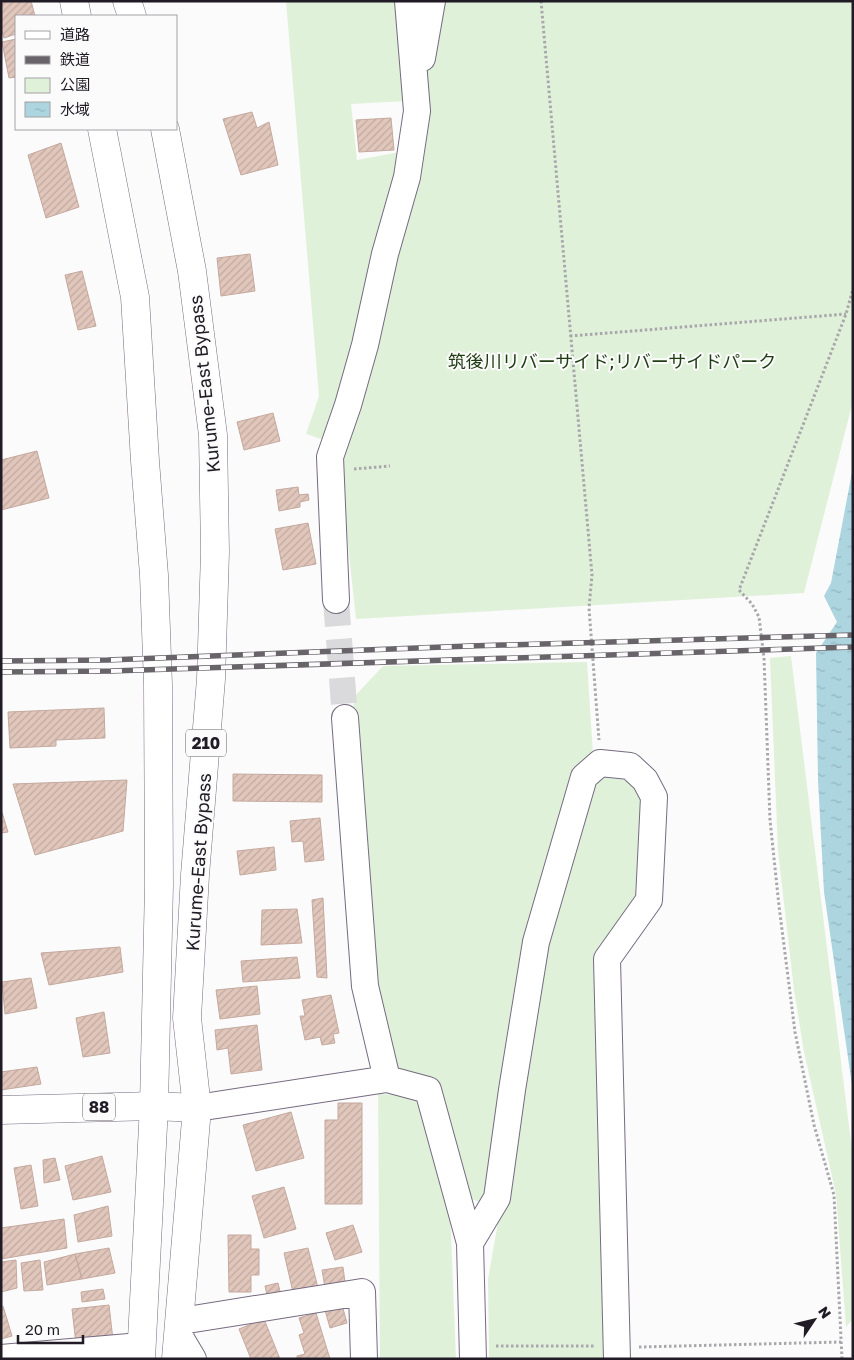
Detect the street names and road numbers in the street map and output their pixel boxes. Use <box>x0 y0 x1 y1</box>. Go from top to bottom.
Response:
street label: Kurume-East Bypass <box>184 294 224 474</box>
road number: 210 <box>186 730 226 756</box>
street label: Kurume-East Bypass <box>181 772 215 952</box>
road number: 88 <box>83 1094 115 1120</box>

